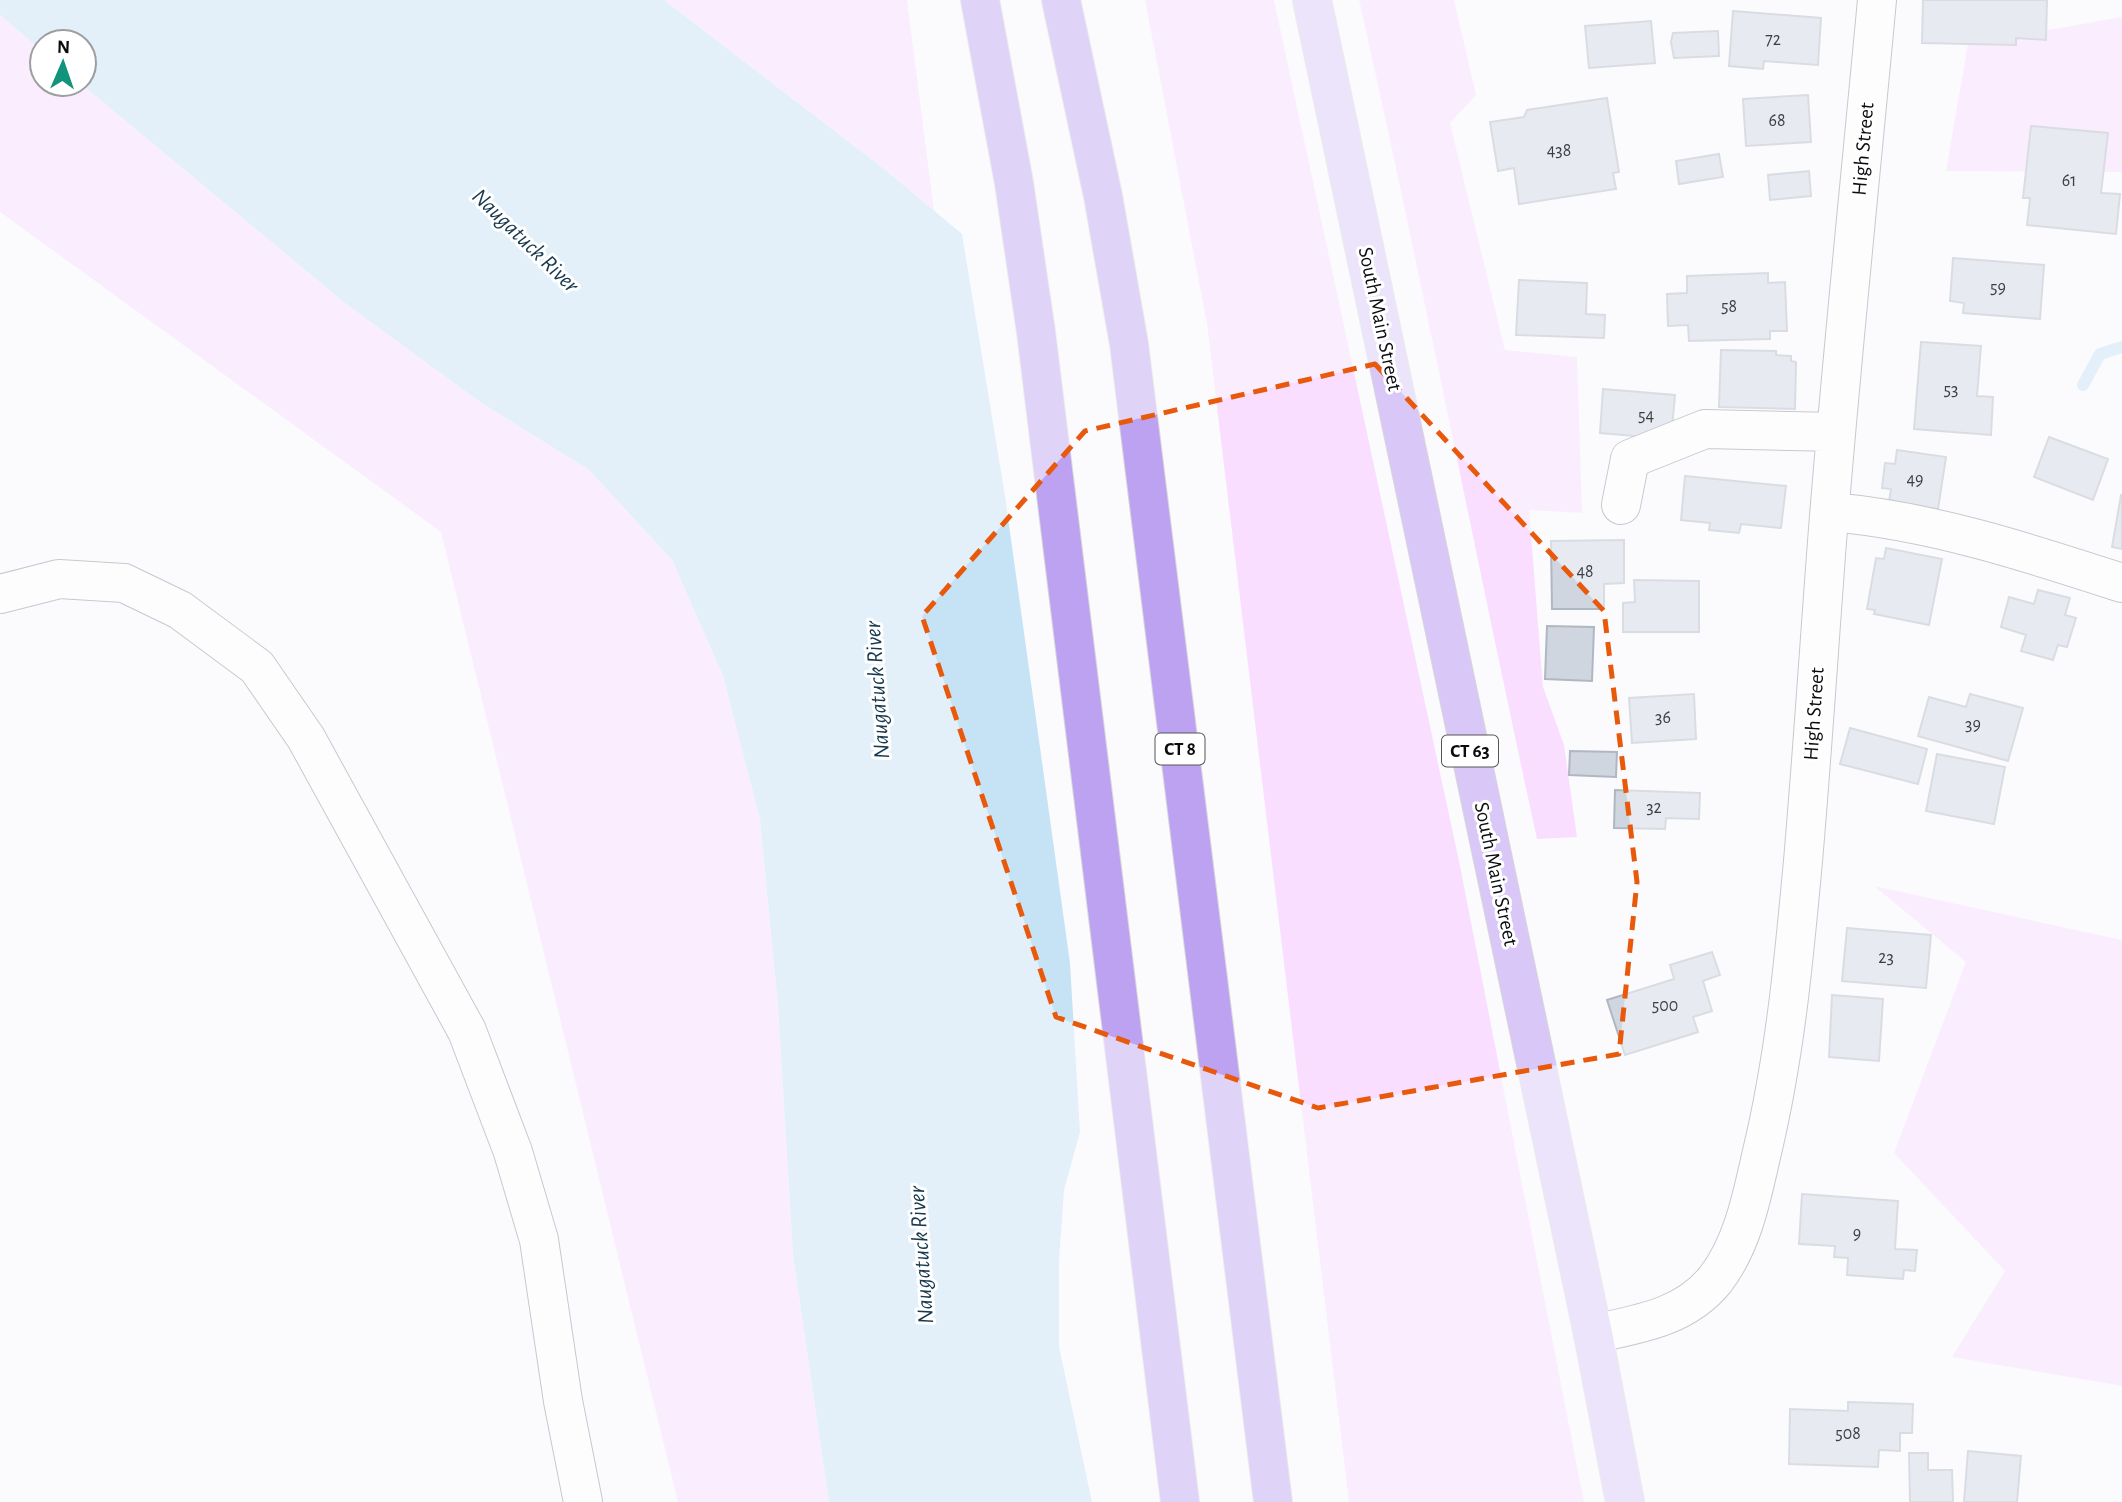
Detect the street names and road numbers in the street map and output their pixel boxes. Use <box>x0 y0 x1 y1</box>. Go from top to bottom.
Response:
street label: High Street <box>1848 101 1878 196</box>
street label: South Main Street <box>1355 245 1406 393</box>
street label: High Street <box>1800 666 1828 761</box>
road number: CT 8 <box>1156 734 1204 764</box>
road number: CT 63 <box>1442 736 1498 766</box>
street label: South Main Street <box>1471 800 1522 948</box>

